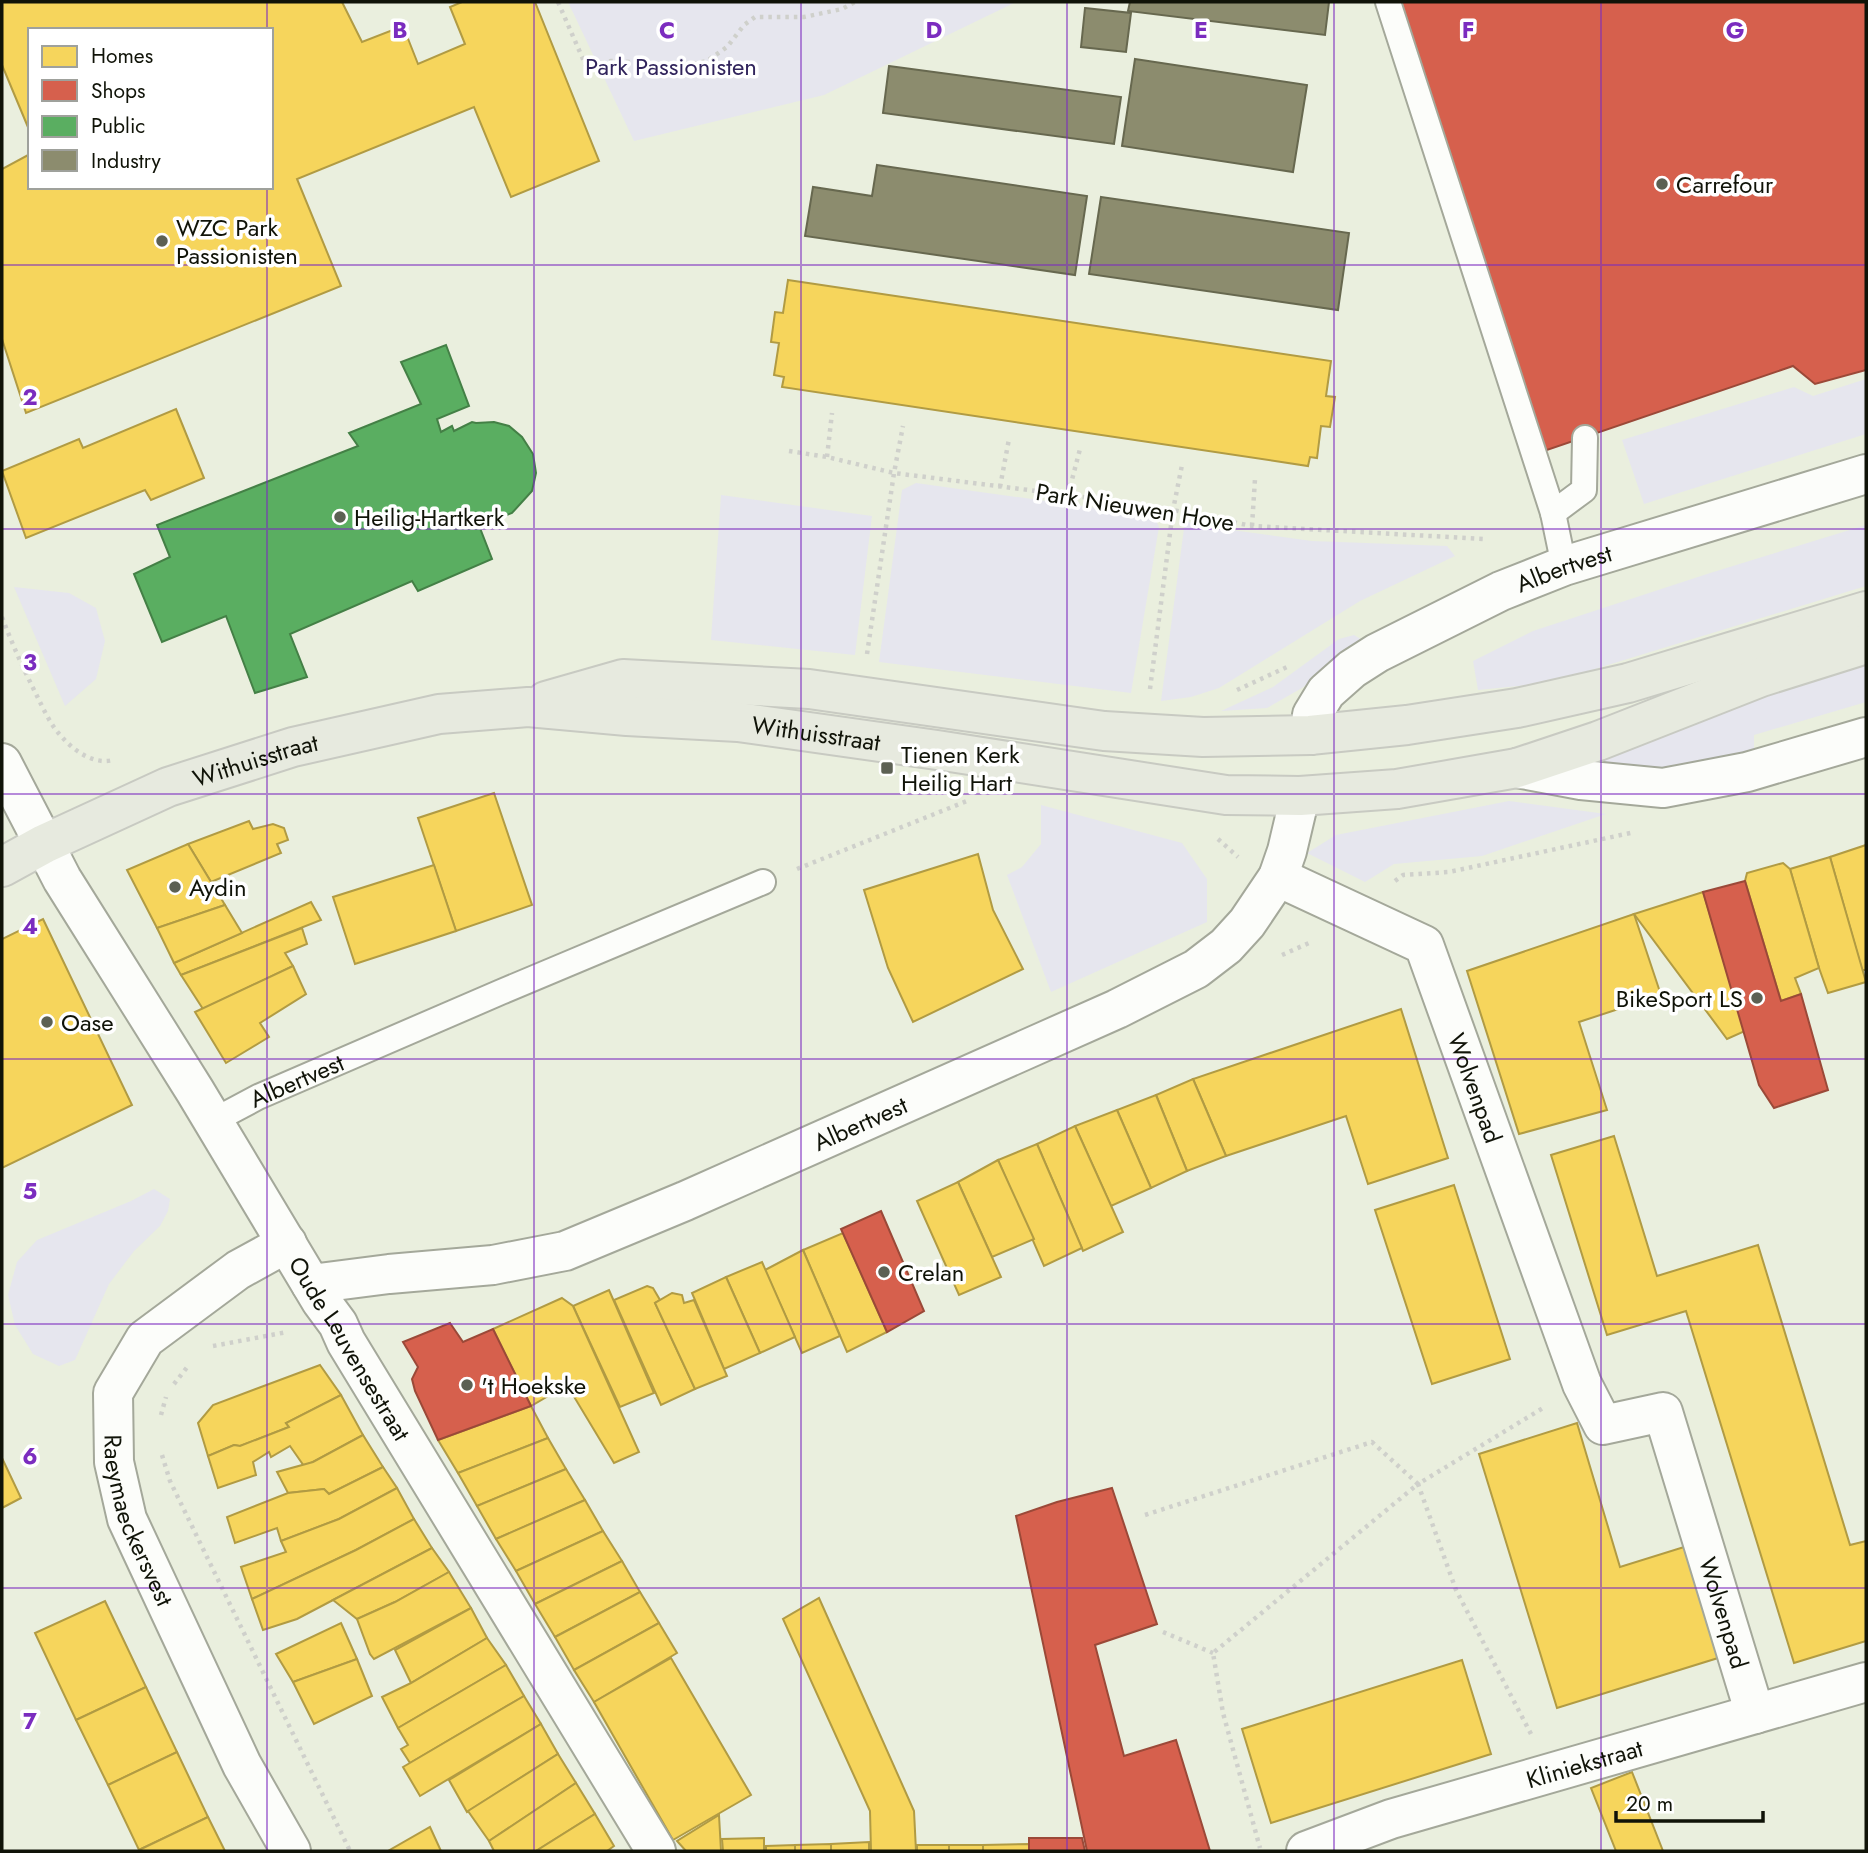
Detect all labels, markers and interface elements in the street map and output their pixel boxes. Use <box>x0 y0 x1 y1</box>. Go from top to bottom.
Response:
text: B <box>392 13 408 47</box>
text: C <box>659 13 675 47</box>
text: D <box>926 13 943 47</box>
text: E <box>1194 13 1208 47</box>
text: F <box>1462 13 1474 47</box>
text: G <box>1726 13 1744 47</box>
legend <box>28 28 273 189</box>
text: Homes <box>91 41 153 71</box>
park label: Park Passionisten <box>585 49 757 84</box>
text: Shops <box>91 76 145 106</box>
text: Public <box>91 111 145 141</box>
text: Industry <box>91 146 162 176</box>
place label: Carrefour <box>1676 167 1774 202</box>
marker: Carrefour <box>1654 176 1670 192</box>
place label: WZC Park Passionisten <box>176 210 298 273</box>
marker: WZC Park Passionisten <box>154 233 170 249</box>
text: 2 <box>22 380 38 414</box>
street label: Park Nieuwen Hove <box>1033 474 1237 540</box>
place label: Heilig-Hartkerk <box>354 500 505 535</box>
marker: Heilig-Hartkerk <box>332 509 348 525</box>
street label: Albertvest <box>1511 535 1616 601</box>
text: 3 <box>23 645 37 679</box>
street label: Withuisstraat <box>750 707 883 759</box>
street label: Withuisstraat <box>188 724 322 795</box>
place label: Tienen Kerk Heilig Hart <box>901 737 1020 800</box>
marker: Tienen Kerk Heilig Hart <box>879 760 895 776</box>
place label: Aydin <box>189 870 247 905</box>
marker: Aydin <box>167 879 183 895</box>
text: 4 <box>22 909 38 943</box>
place label: BikeSport LS <box>1616 981 1743 1016</box>
marker: BikeSport LS <box>1749 990 1765 1006</box>
place label: Oase <box>61 1005 114 1040</box>
marker: Oase <box>39 1014 55 1030</box>
street label: Wolvenpad <box>1440 1028 1511 1148</box>
street label: Albertvest <box>244 1044 349 1116</box>
street label: Albertvest <box>808 1087 913 1159</box>
text: 5 <box>23 1174 37 1208</box>
street label: Oude Leuvensestraat <box>280 1249 420 1447</box>
place label: Crelan <box>898 1255 964 1290</box>
marker: Crelan <box>876 1264 892 1280</box>
place label: 't Hoekske <box>481 1368 586 1403</box>
marker: 't Hoekske <box>459 1377 475 1393</box>
street label: Raeymaeckersvest <box>96 1434 183 1612</box>
text: 6 <box>22 1439 38 1473</box>
street label: Wolvenpad <box>1691 1553 1758 1673</box>
text: 7 <box>23 1704 37 1738</box>
street label: Kliniekstraat <box>1522 1730 1647 1797</box>
scale bar <box>1616 1780 1763 1824</box>
text: 20 m <box>1626 1789 1673 1819</box>

